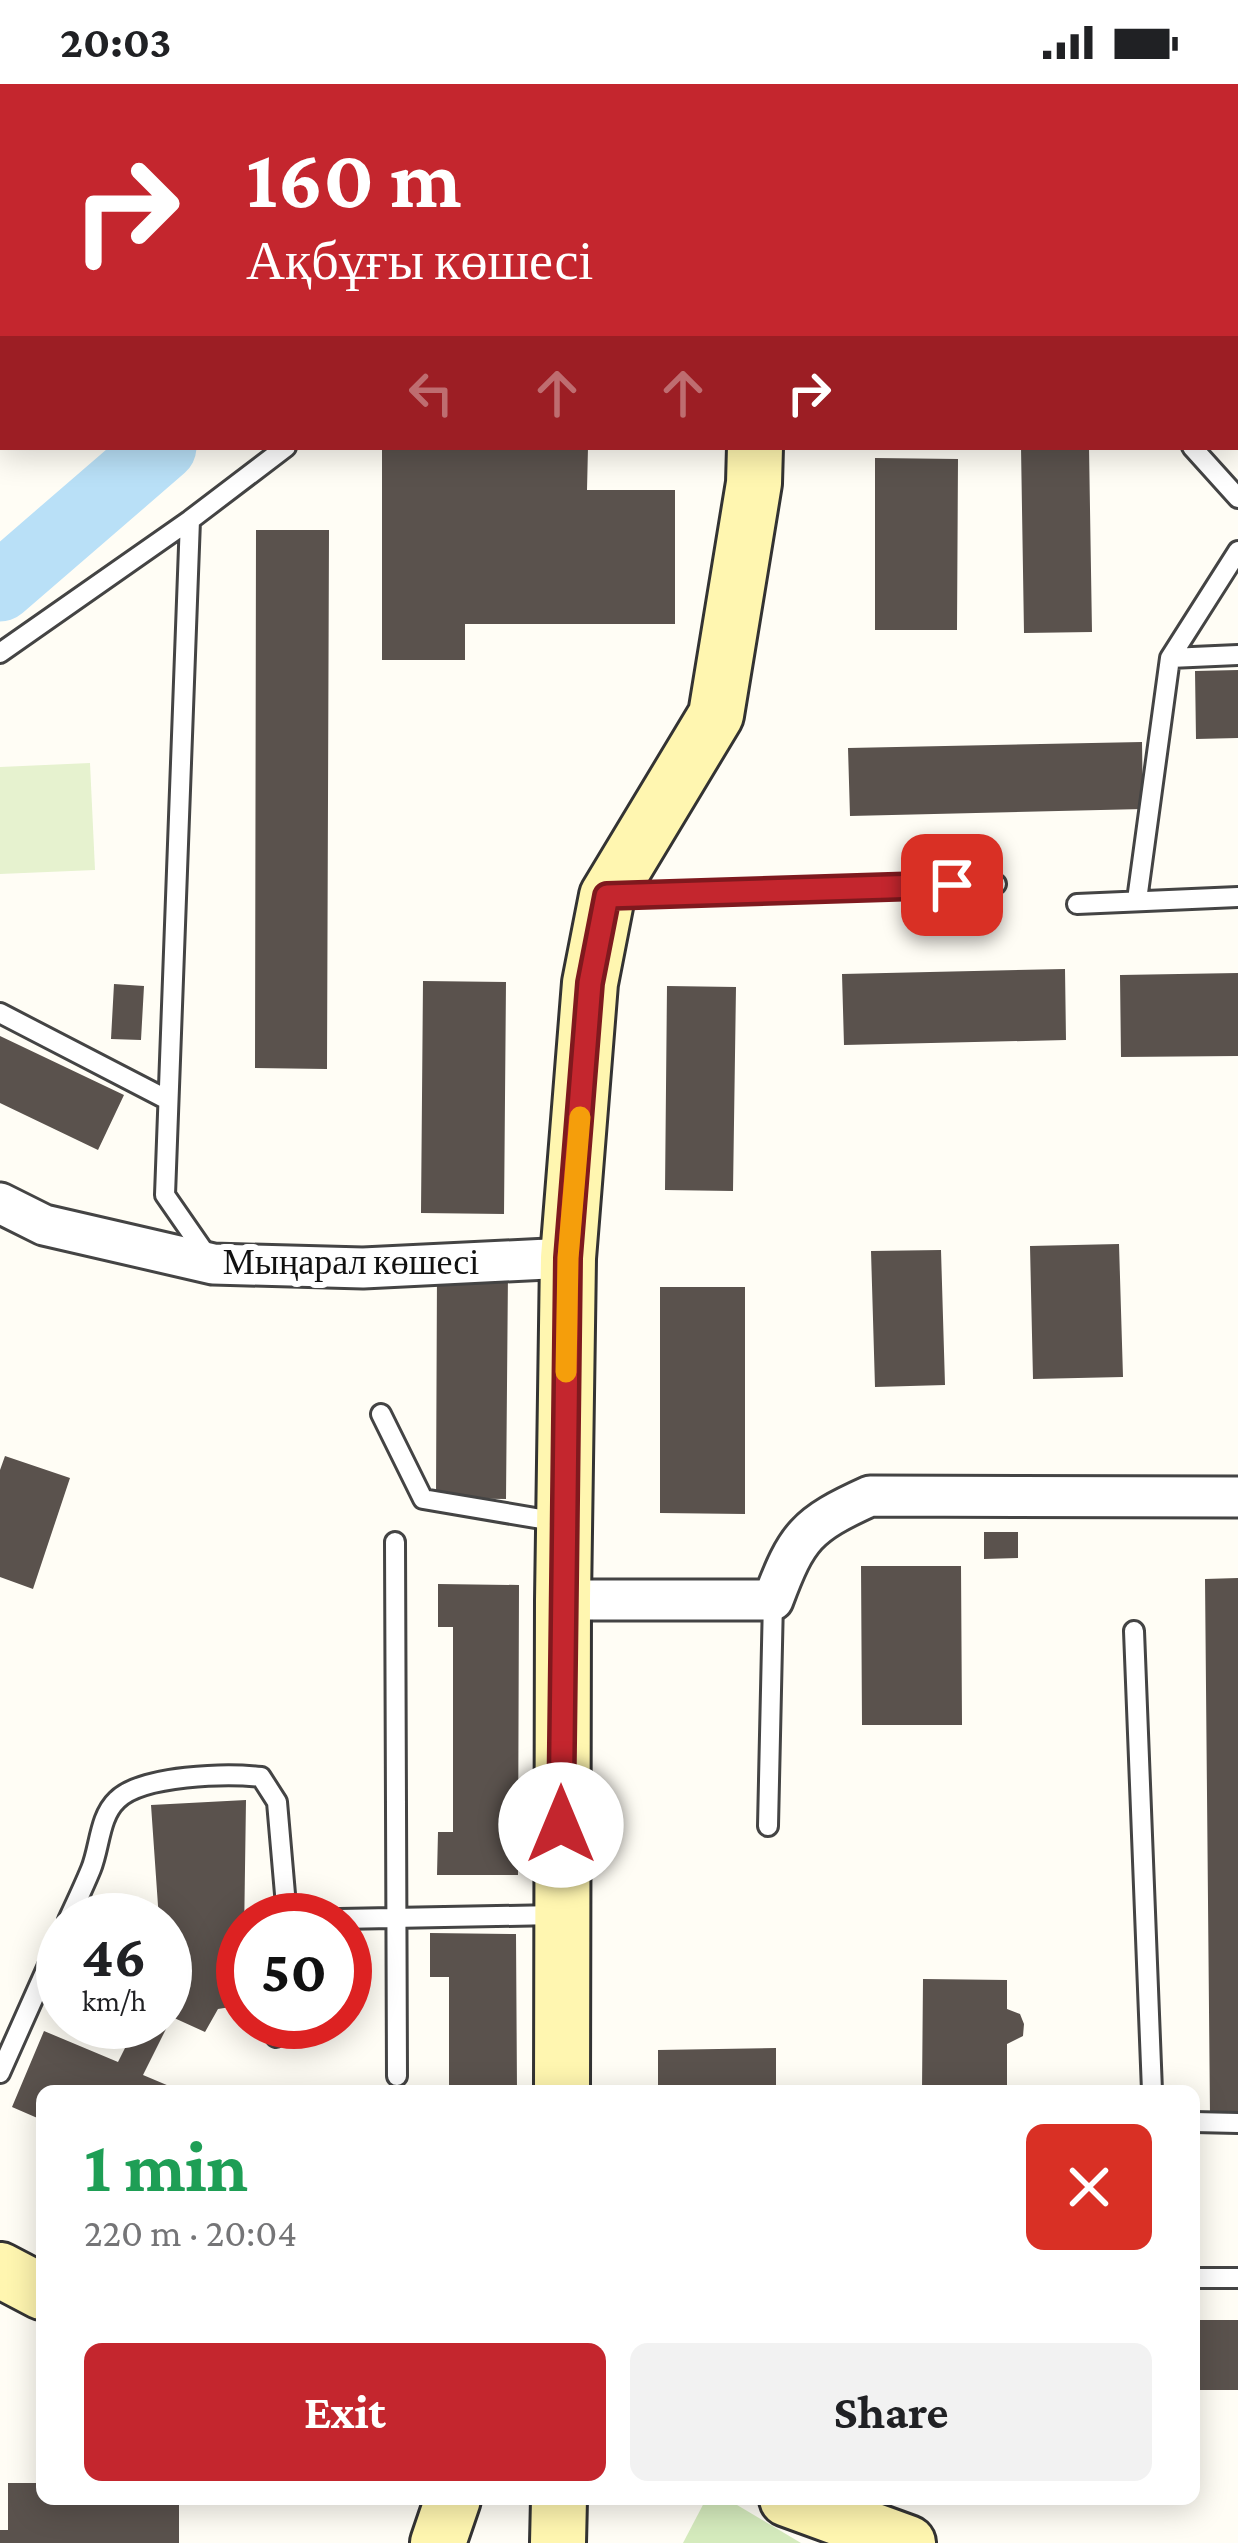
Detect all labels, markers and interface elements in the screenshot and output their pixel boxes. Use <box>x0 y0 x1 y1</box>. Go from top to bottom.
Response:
text: 20:03 <box>60 17 171 67</box>
icon: right <box>48 132 204 288</box>
text: 160 m <box>246 132 462 225</box>
text: Ақбұғы көшесі <box>246 231 593 291</box>
icon: left <box>398 360 464 426</box>
icon: ahead <box>524 360 590 426</box>
icon: ahead <box>650 360 716 426</box>
icon: right <box>776 360 842 426</box>
pin <box>901 834 1003 936</box>
icon: arrive <box>919 852 985 918</box>
street label: Мыңарал көшесі <box>223 1242 479 1282</box>
position arrow <box>498 1762 624 1888</box>
speed limit sign: 50 <box>216 1893 372 2049</box>
text: 46 <box>81 1922 147 1989</box>
text: km/h <box>82 1984 146 2017</box>
button: close <box>1026 2124 1152 2250</box>
text: 1 min <box>84 2126 248 2206</box>
text: 220 m · 20:04 <box>84 2211 297 2254</box>
button: Exit <box>84 2343 606 2481</box>
button: Share <box>630 2343 1152 2481</box>

